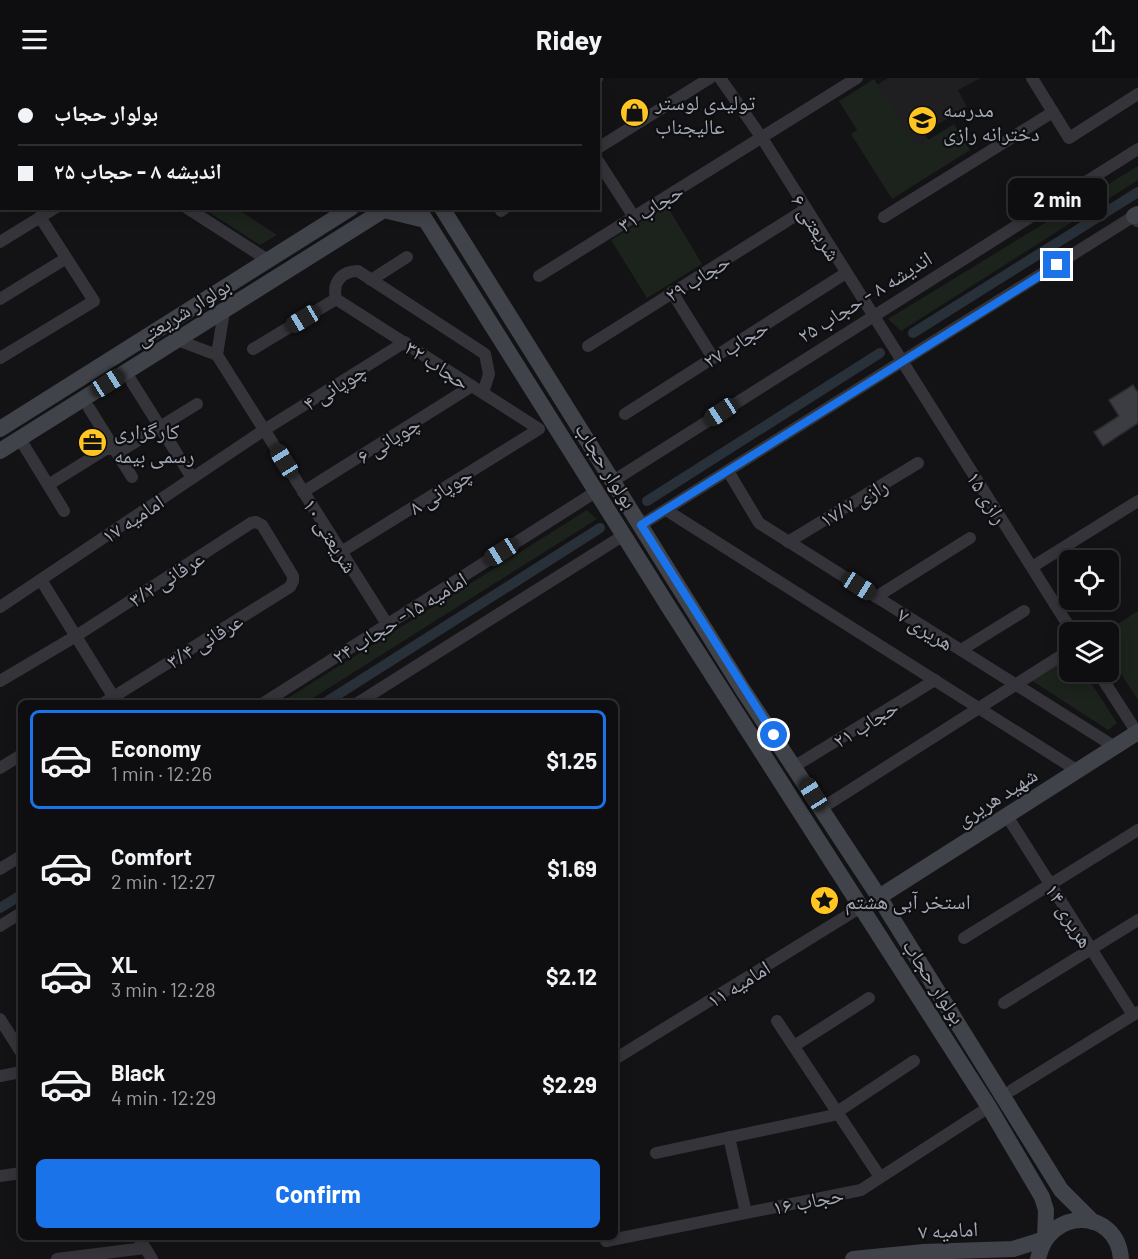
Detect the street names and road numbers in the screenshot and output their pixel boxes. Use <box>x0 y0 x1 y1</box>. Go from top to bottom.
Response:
street label: حجاب ۳۱ <box>613 177 687 237</box>
street label: شریعتی ۶ <box>785 189 847 266</box>
street label: اندیشه ۸ - حجاب ۲۵ <box>792 245 936 348</box>
street label: حجاب ۲۹ <box>660 247 734 307</box>
street label: بولوار شریعتی <box>130 272 235 352</box>
street label: حجاب ۲۷ <box>698 313 772 373</box>
street label: حجاب ۳۲ <box>401 334 475 395</box>
street label: چوپانی ۴ <box>298 357 371 417</box>
street label: چوپانی ۶ <box>352 410 425 470</box>
street label: بولوار حجاب <box>570 418 643 513</box>
street label: چوپانی ۸ <box>404 461 477 521</box>
street label: رازی ۱۵ <box>961 466 1014 528</box>
street label: رازی ۱۷/۷ <box>814 472 892 533</box>
street label: امامیه ۱۷ <box>96 488 168 548</box>
street label: شریعتی ۱۰ <box>297 493 364 578</box>
street label: عرفانی ۳/۲ <box>124 544 210 613</box>
street label: امامیه ۱۵- حجاب ۲۴ <box>327 566 471 669</box>
street label: هریری ۷ <box>893 601 959 656</box>
street label: عرفانی ۳/۴ <box>161 607 248 675</box>
street label: حجاب ۲۱ <box>828 693 902 753</box>
street label: شهید هریری <box>951 761 1042 832</box>
street label: هریری ۱۴ <box>1040 878 1099 952</box>
street label: بولوار حجاب <box>898 934 972 1028</box>
street label: امامیه ۱۱ <box>702 954 774 1012</box>
street label: حجاب ۱۶ <box>770 1181 846 1220</box>
street label: امامیه ۷ <box>917 1215 979 1243</box>

